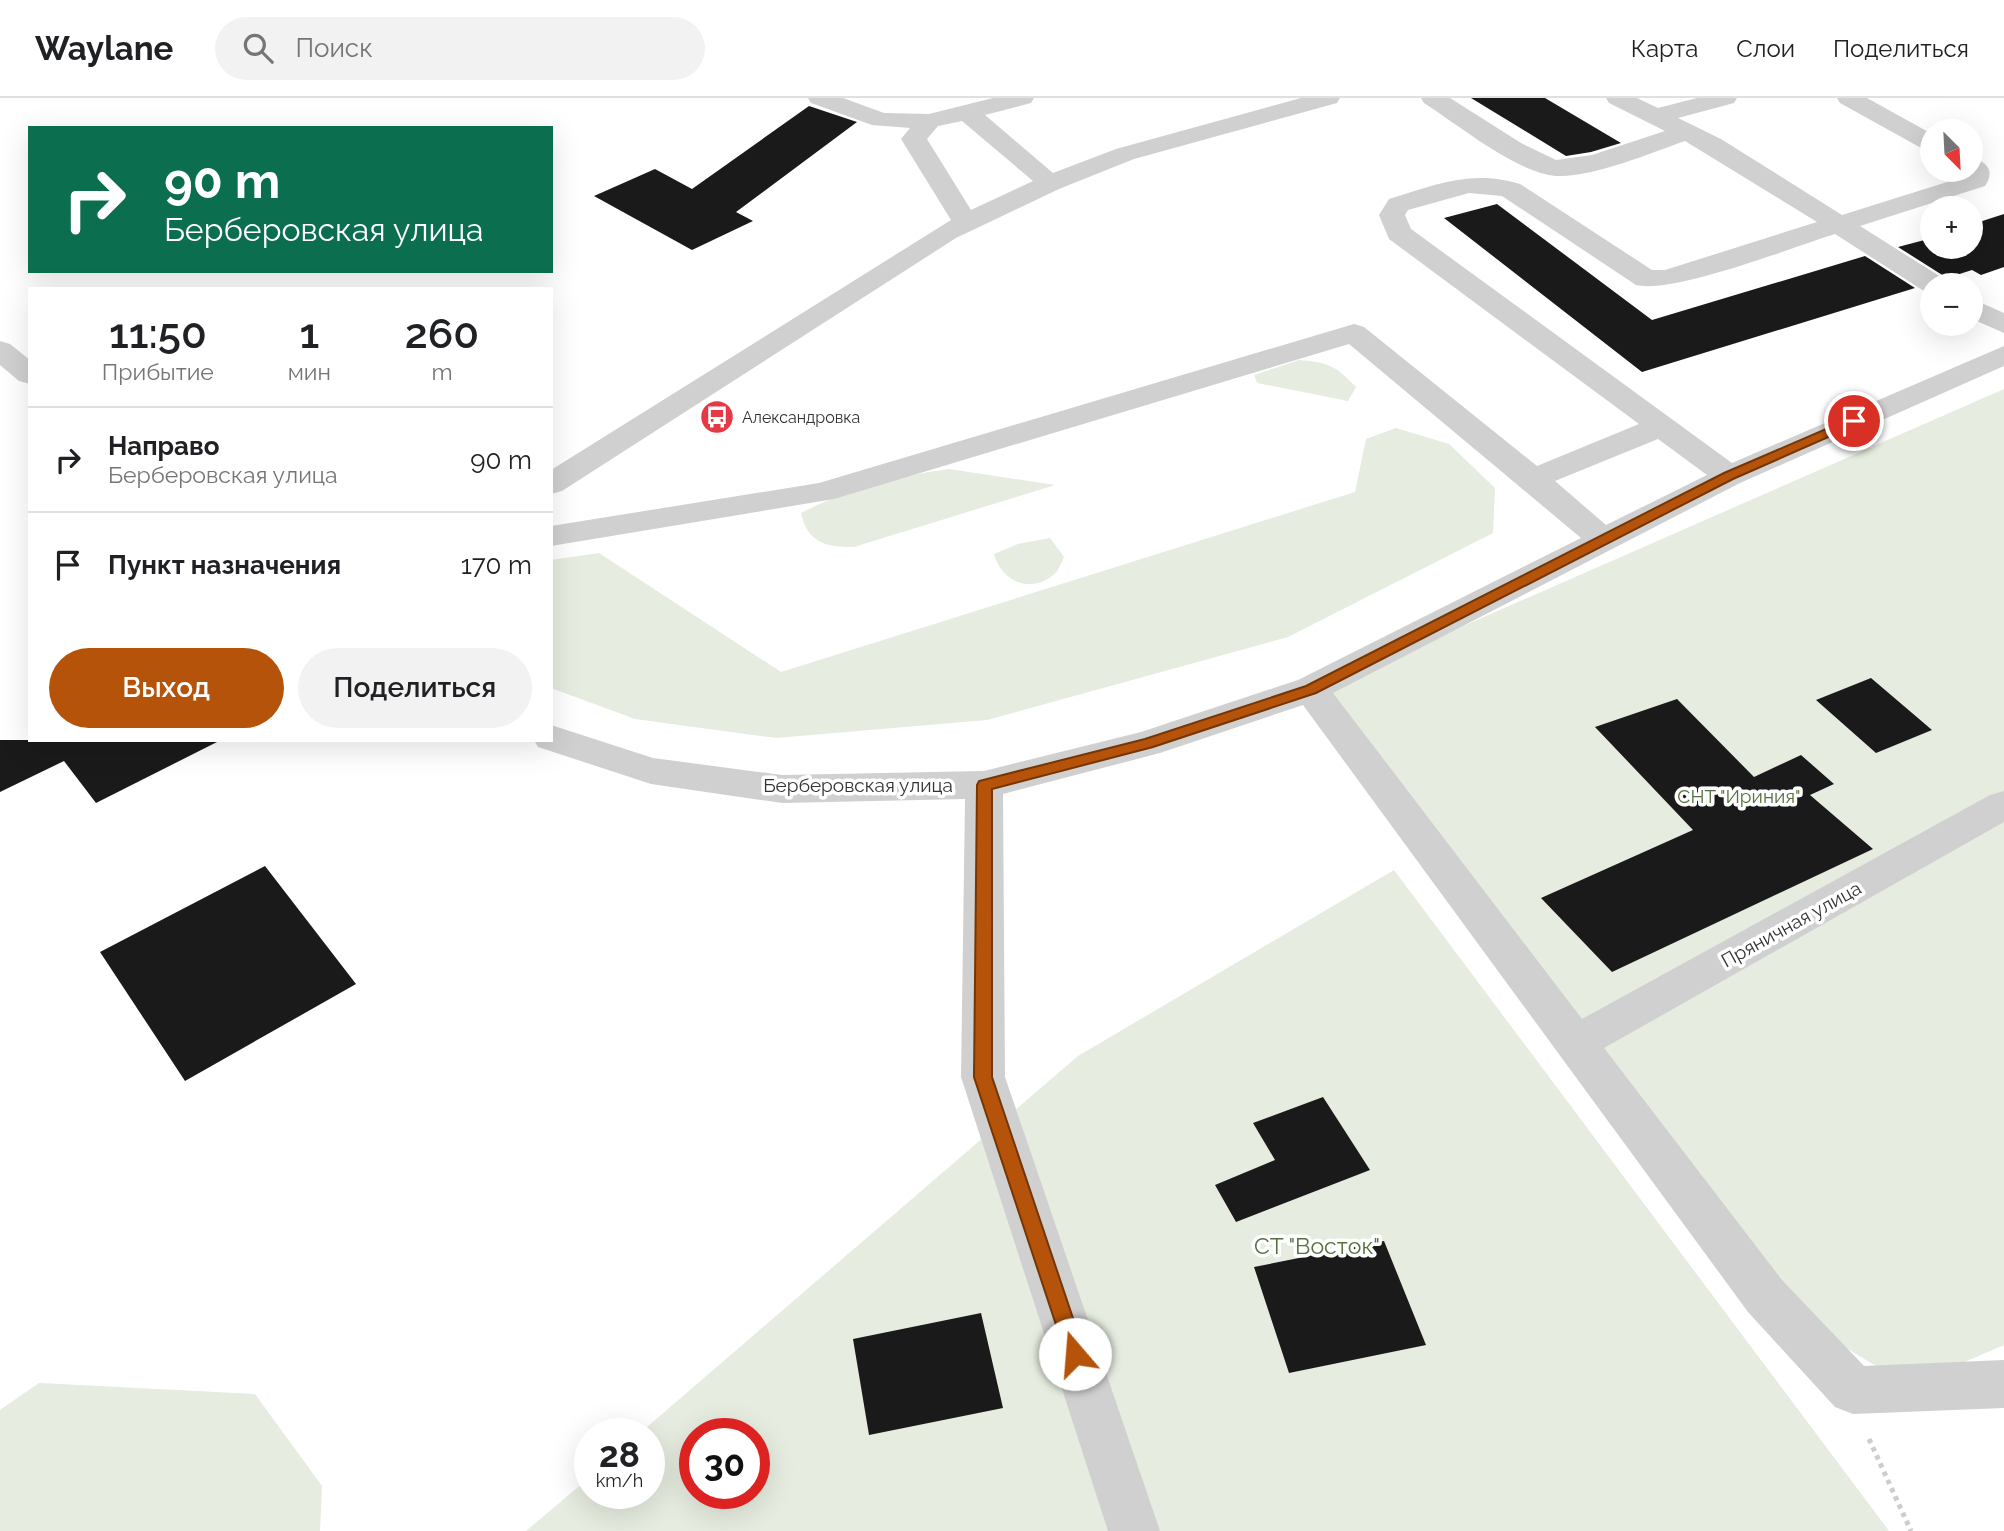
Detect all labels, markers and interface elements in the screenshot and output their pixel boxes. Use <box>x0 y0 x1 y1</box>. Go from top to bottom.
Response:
search box <box>215 17 705 80</box>
text: Waylane <box>35 29 173 68</box>
icon: search <box>239 29 277 67</box>
text: Поиск <box>295 33 373 63</box>
text: Карта <box>1631 34 1698 63</box>
text: Слои <box>1736 34 1795 63</box>
text: Поделиться <box>1833 34 1969 63</box>
north arrow <box>1920 119 1983 182</box>
map controls <box>1920 119 1983 336</box>
text: 90 m <box>164 152 280 209</box>
icon: right <box>49 154 140 245</box>
button: + <box>1920 196 1983 259</box>
text: Берберовская улица <box>164 211 484 248</box>
button: − <box>1920 273 1983 336</box>
text: 11:50 <box>109 309 207 358</box>
text: 1 <box>299 309 319 358</box>
text: 260 <box>405 309 479 358</box>
text: Прибытие <box>102 358 214 385</box>
text: мин <box>288 358 331 385</box>
text: m <box>431 358 453 385</box>
pin <box>1824 391 1884 451</box>
bus stop icon: Александровка <box>698 398 736 436</box>
icon: arrive <box>1835 402 1873 440</box>
place label: Александровка <box>742 408 860 427</box>
text: Направо <box>108 431 219 461</box>
icon: right <box>49 441 87 479</box>
text: 90 m <box>470 445 532 475</box>
text: Берберовская улица <box>108 461 338 488</box>
icon: arrive <box>49 546 87 584</box>
text: Пункт назначения <box>108 550 341 580</box>
text: 170 m <box>461 550 532 580</box>
button: Выход <box>49 648 284 728</box>
button: Поделиться <box>298 648 532 728</box>
street label: Берберовская улица <box>763 774 953 796</box>
park label: СНТ "Ириния" <box>1677 785 1801 807</box>
street label: Пряничная улица <box>1717 876 1865 972</box>
park label: СТ "Восток" <box>1254 1232 1380 1259</box>
position arrow <box>1038 1317 1112 1391</box>
speed limit sign: 30 <box>679 1418 770 1509</box>
text: 28 <box>599 1434 640 1475</box>
text: km/h <box>596 1470 643 1491</box>

